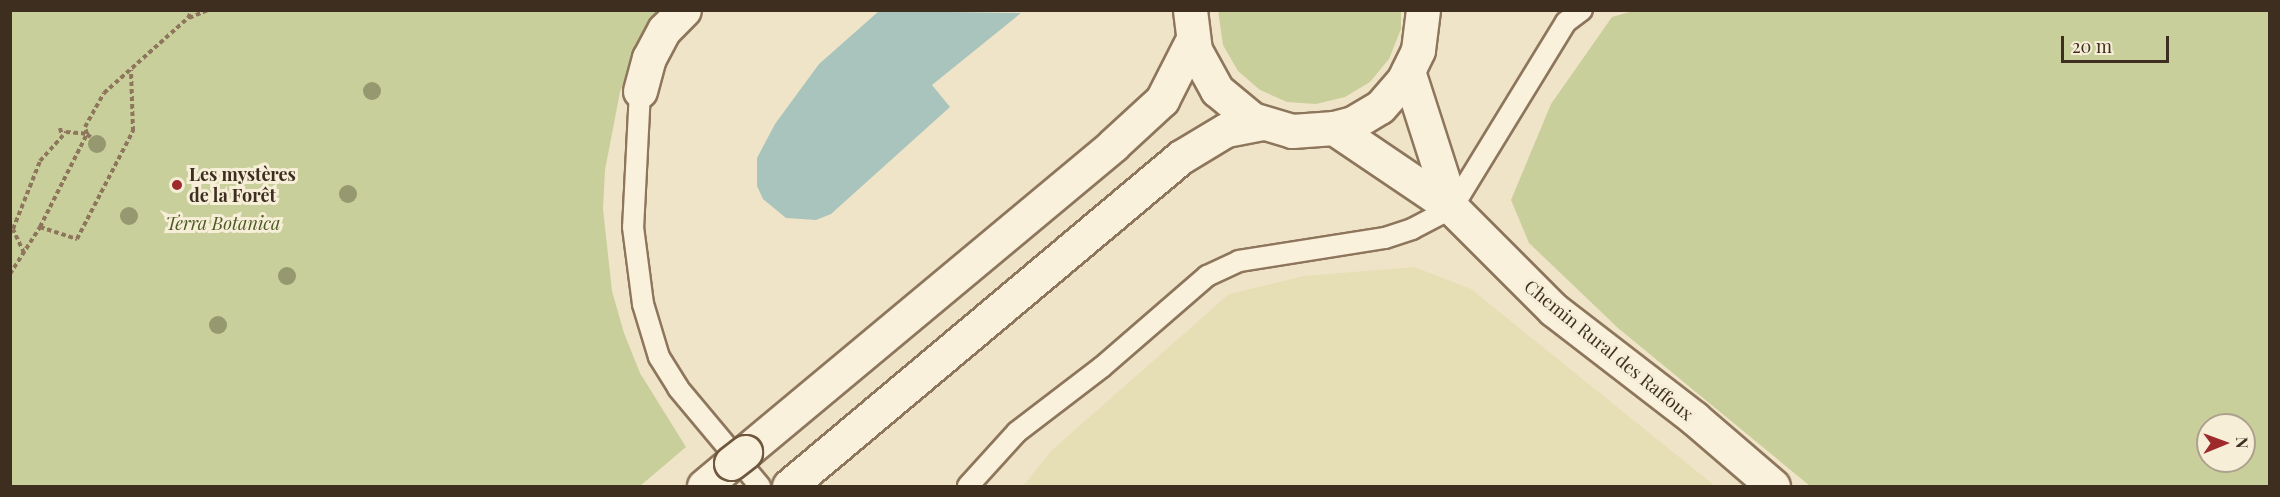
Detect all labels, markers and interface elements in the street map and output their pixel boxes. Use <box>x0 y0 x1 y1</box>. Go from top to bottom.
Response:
scale bar <box>2064 24 2172 62</box>
text: 20 m <box>2072 34 2112 58</box>
place label: Les mystères de la Forêt <box>189 164 296 207</box>
marker: Les mystères de la Forêt <box>170 178 184 192</box>
park label: Terra Botanica <box>165 212 281 234</box>
street label: Chemin Rural des Raffoux <box>1520 275 1698 425</box>
north arrow <box>2196 413 2256 473</box>
text: N <box>2232 437 2253 449</box>

